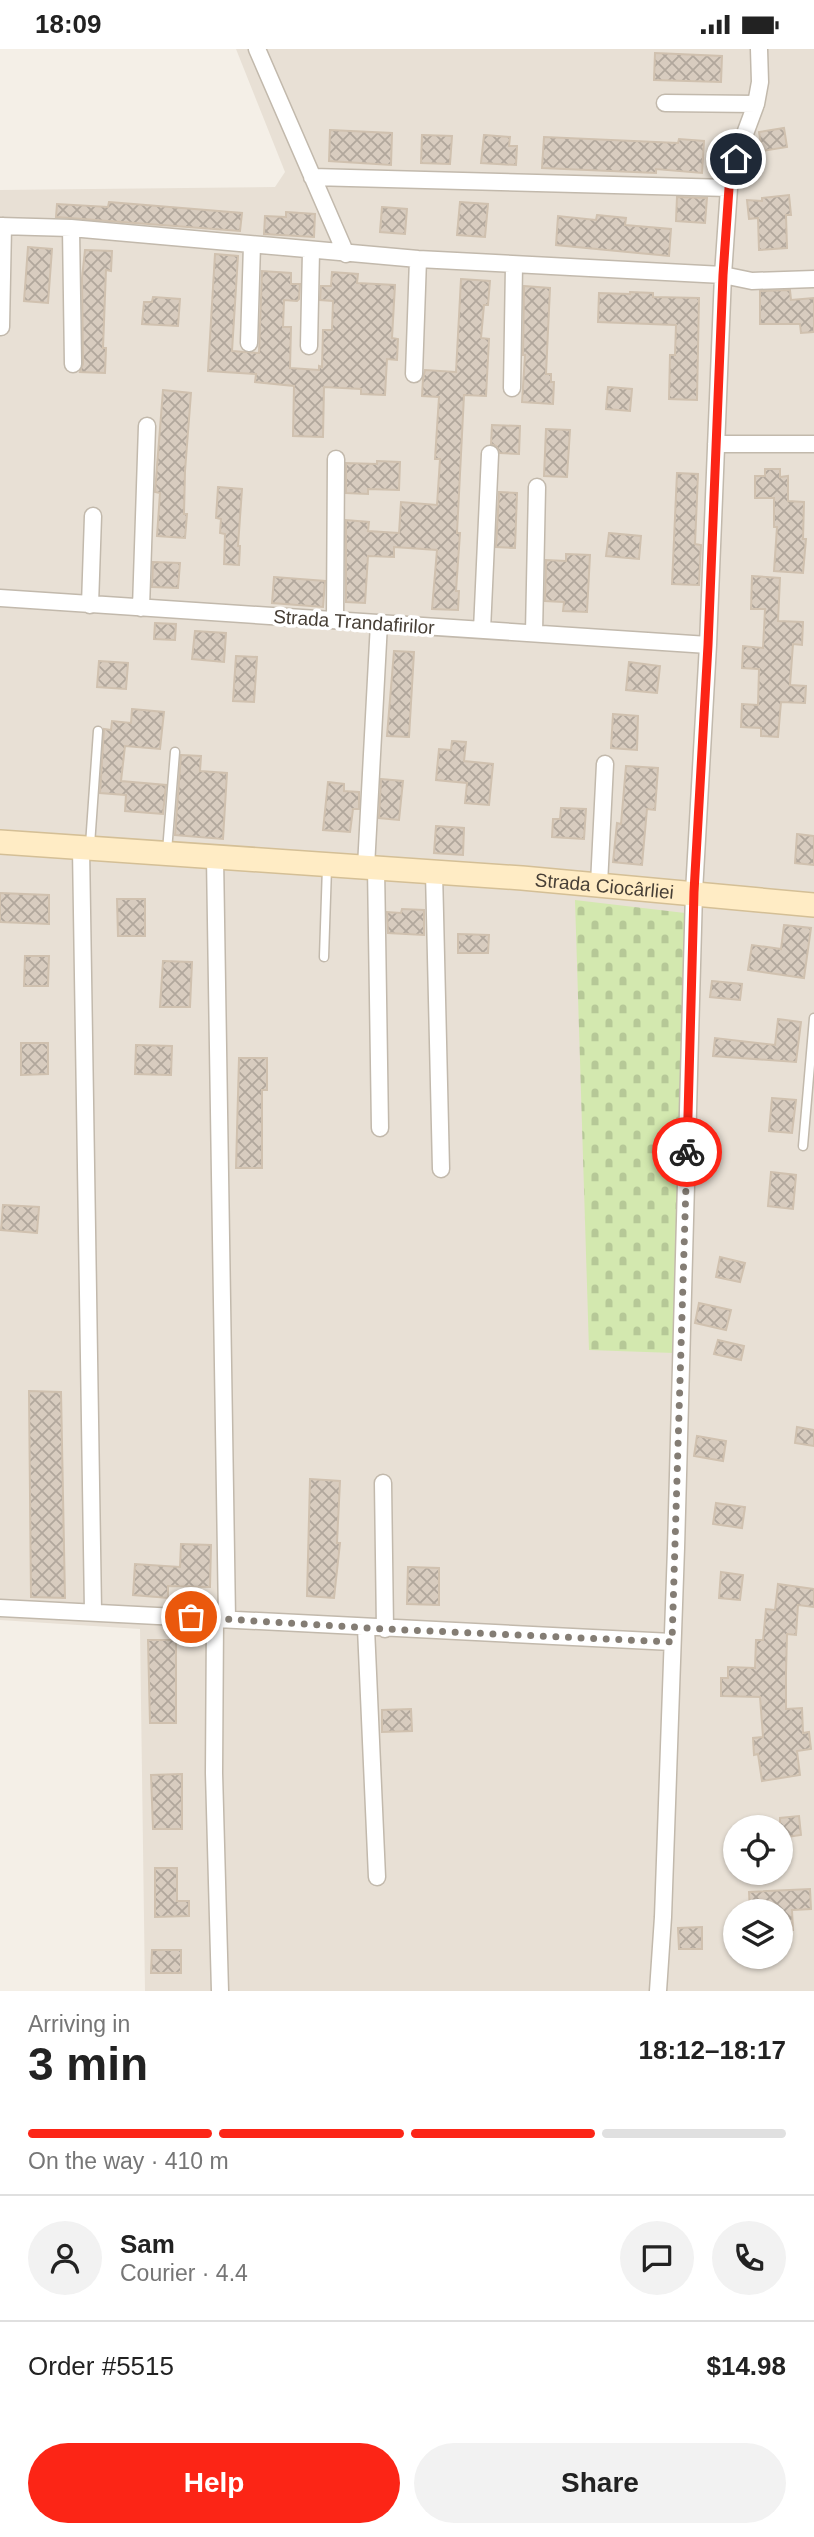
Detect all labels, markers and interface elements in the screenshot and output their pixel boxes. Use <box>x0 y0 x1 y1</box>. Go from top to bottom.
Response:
text: 18:09 <box>35 9 102 39</box>
pin <box>706 129 766 189</box>
icon: home <box>717 140 755 178</box>
street label: Strada Trandafirilor <box>273 606 436 638</box>
street label: Strada Ciocârliei <box>534 869 675 902</box>
courier <box>652 1117 722 1187</box>
icon: bike <box>668 1133 706 1171</box>
pin <box>161 1587 221 1647</box>
icon: bag <box>172 1598 210 1636</box>
map controls <box>723 1815 793 1969</box>
button: locate <box>723 1815 793 1885</box>
button: layers <box>723 1899 793 1969</box>
text: Arriving in <box>28 2011 130 2037</box>
text: 18:12–18:17 <box>639 2035 786 2065</box>
text: 3 min <box>28 2038 148 2090</box>
text: On the way · 410 m <box>28 2148 229 2174</box>
button: person <box>28 2221 102 2295</box>
button: chat <box>620 2221 694 2295</box>
button: phone <box>712 2221 786 2295</box>
text: Sam <box>120 2229 175 2259</box>
text: Courier · 4.4 <box>120 2260 248 2286</box>
text: Order #5515 <box>28 2351 174 2381</box>
text: $14.98 <box>706 2351 786 2381</box>
button: Help <box>28 2443 400 2523</box>
button: Share <box>414 2443 786 2523</box>

